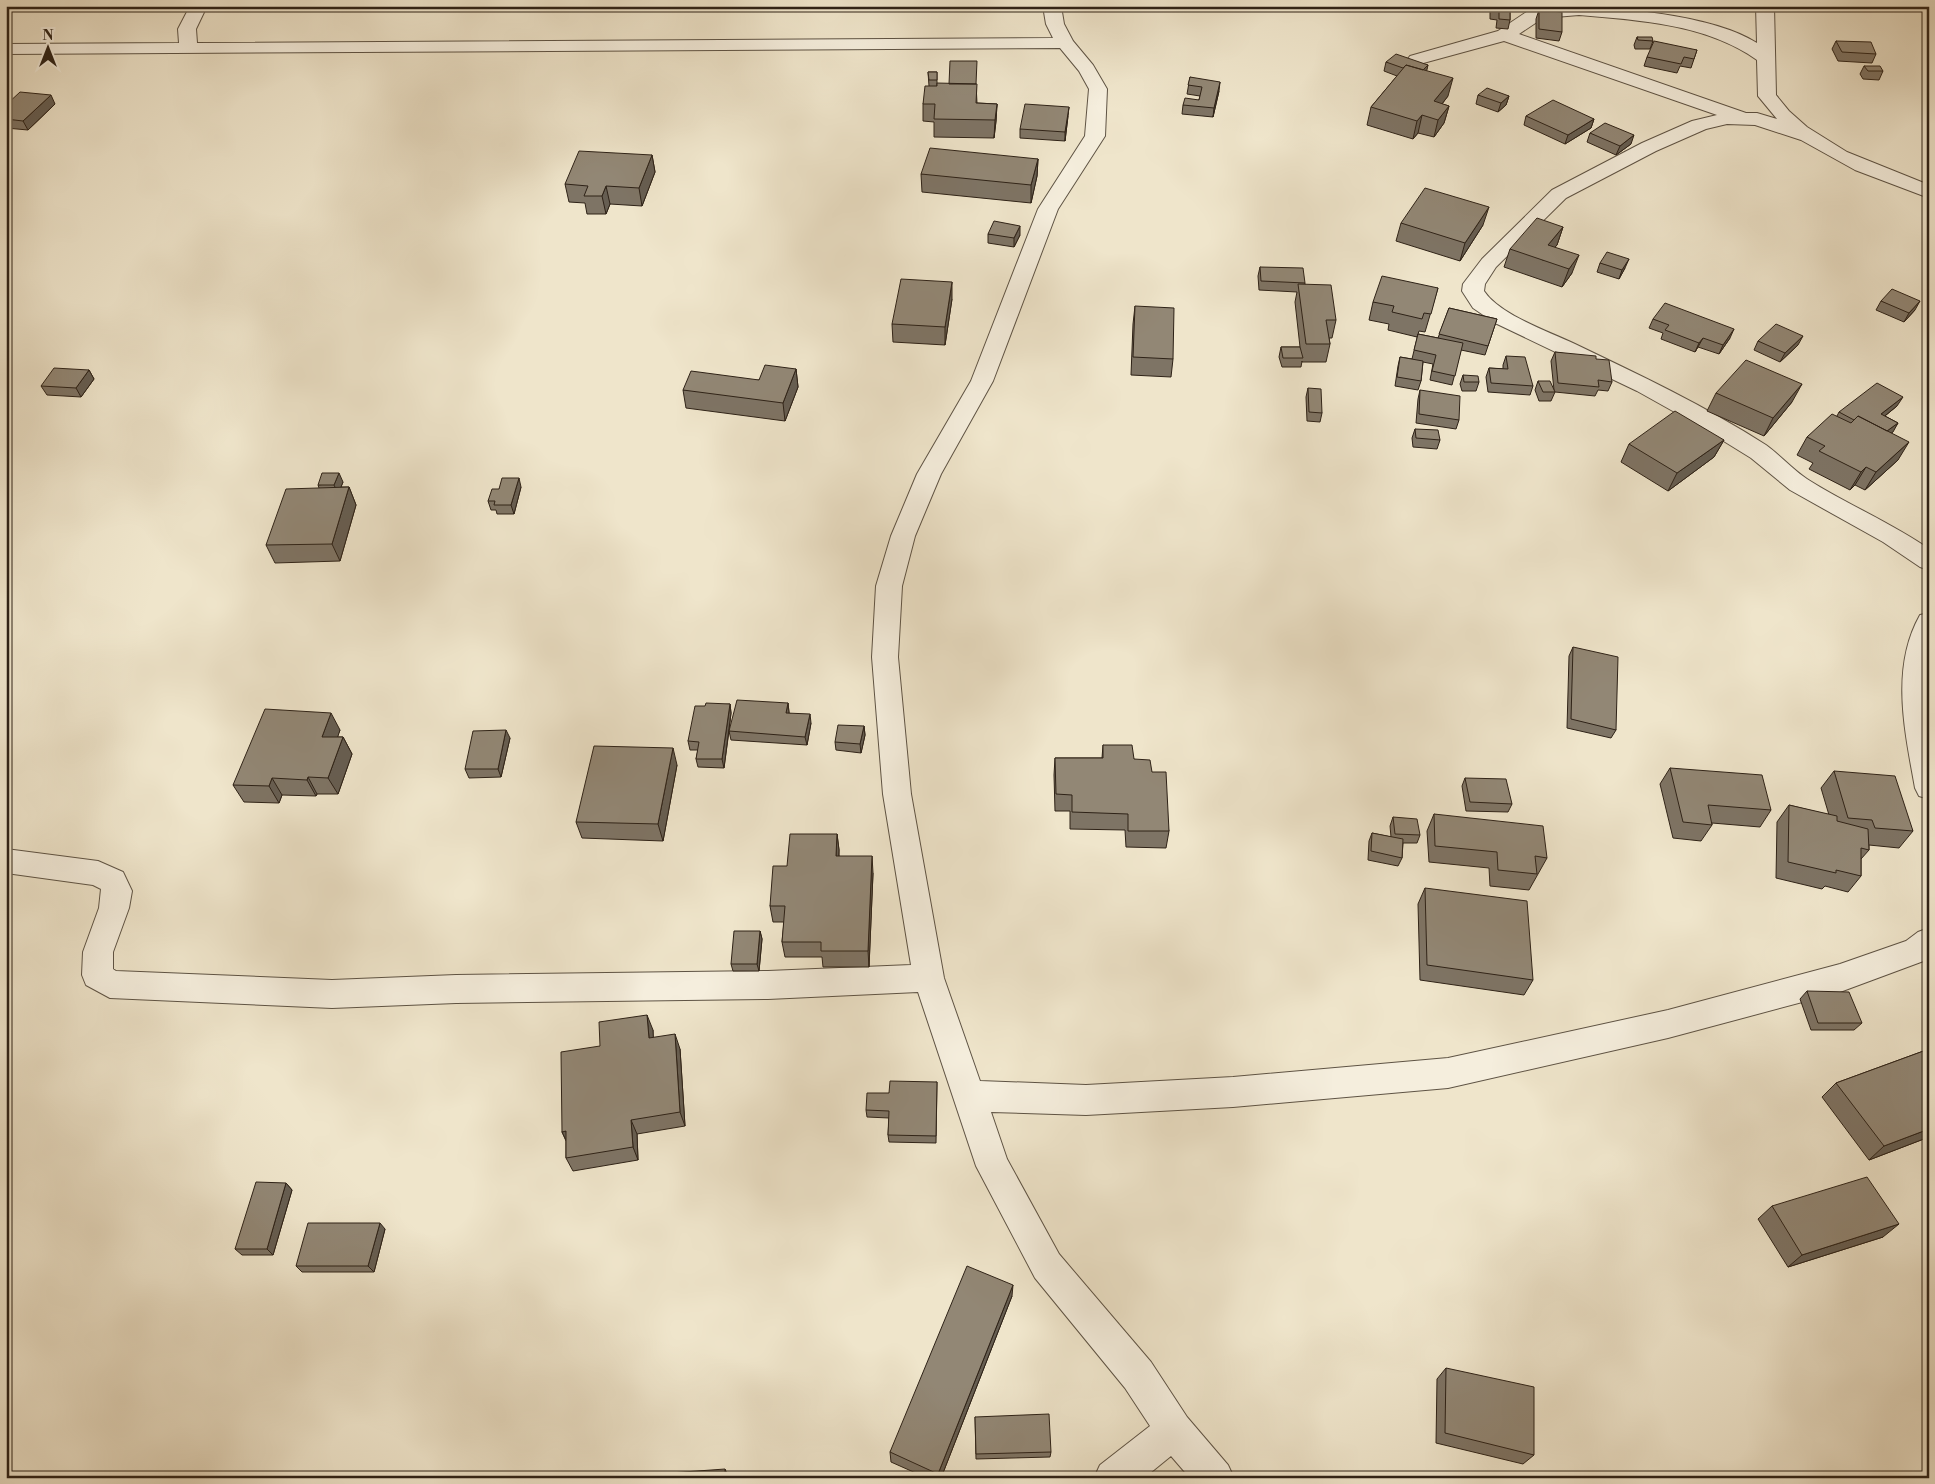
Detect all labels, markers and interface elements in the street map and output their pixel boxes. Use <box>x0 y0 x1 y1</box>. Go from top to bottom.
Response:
north arrow <box>22 22 72 72</box>
text: N <box>42 27 54 45</box>

